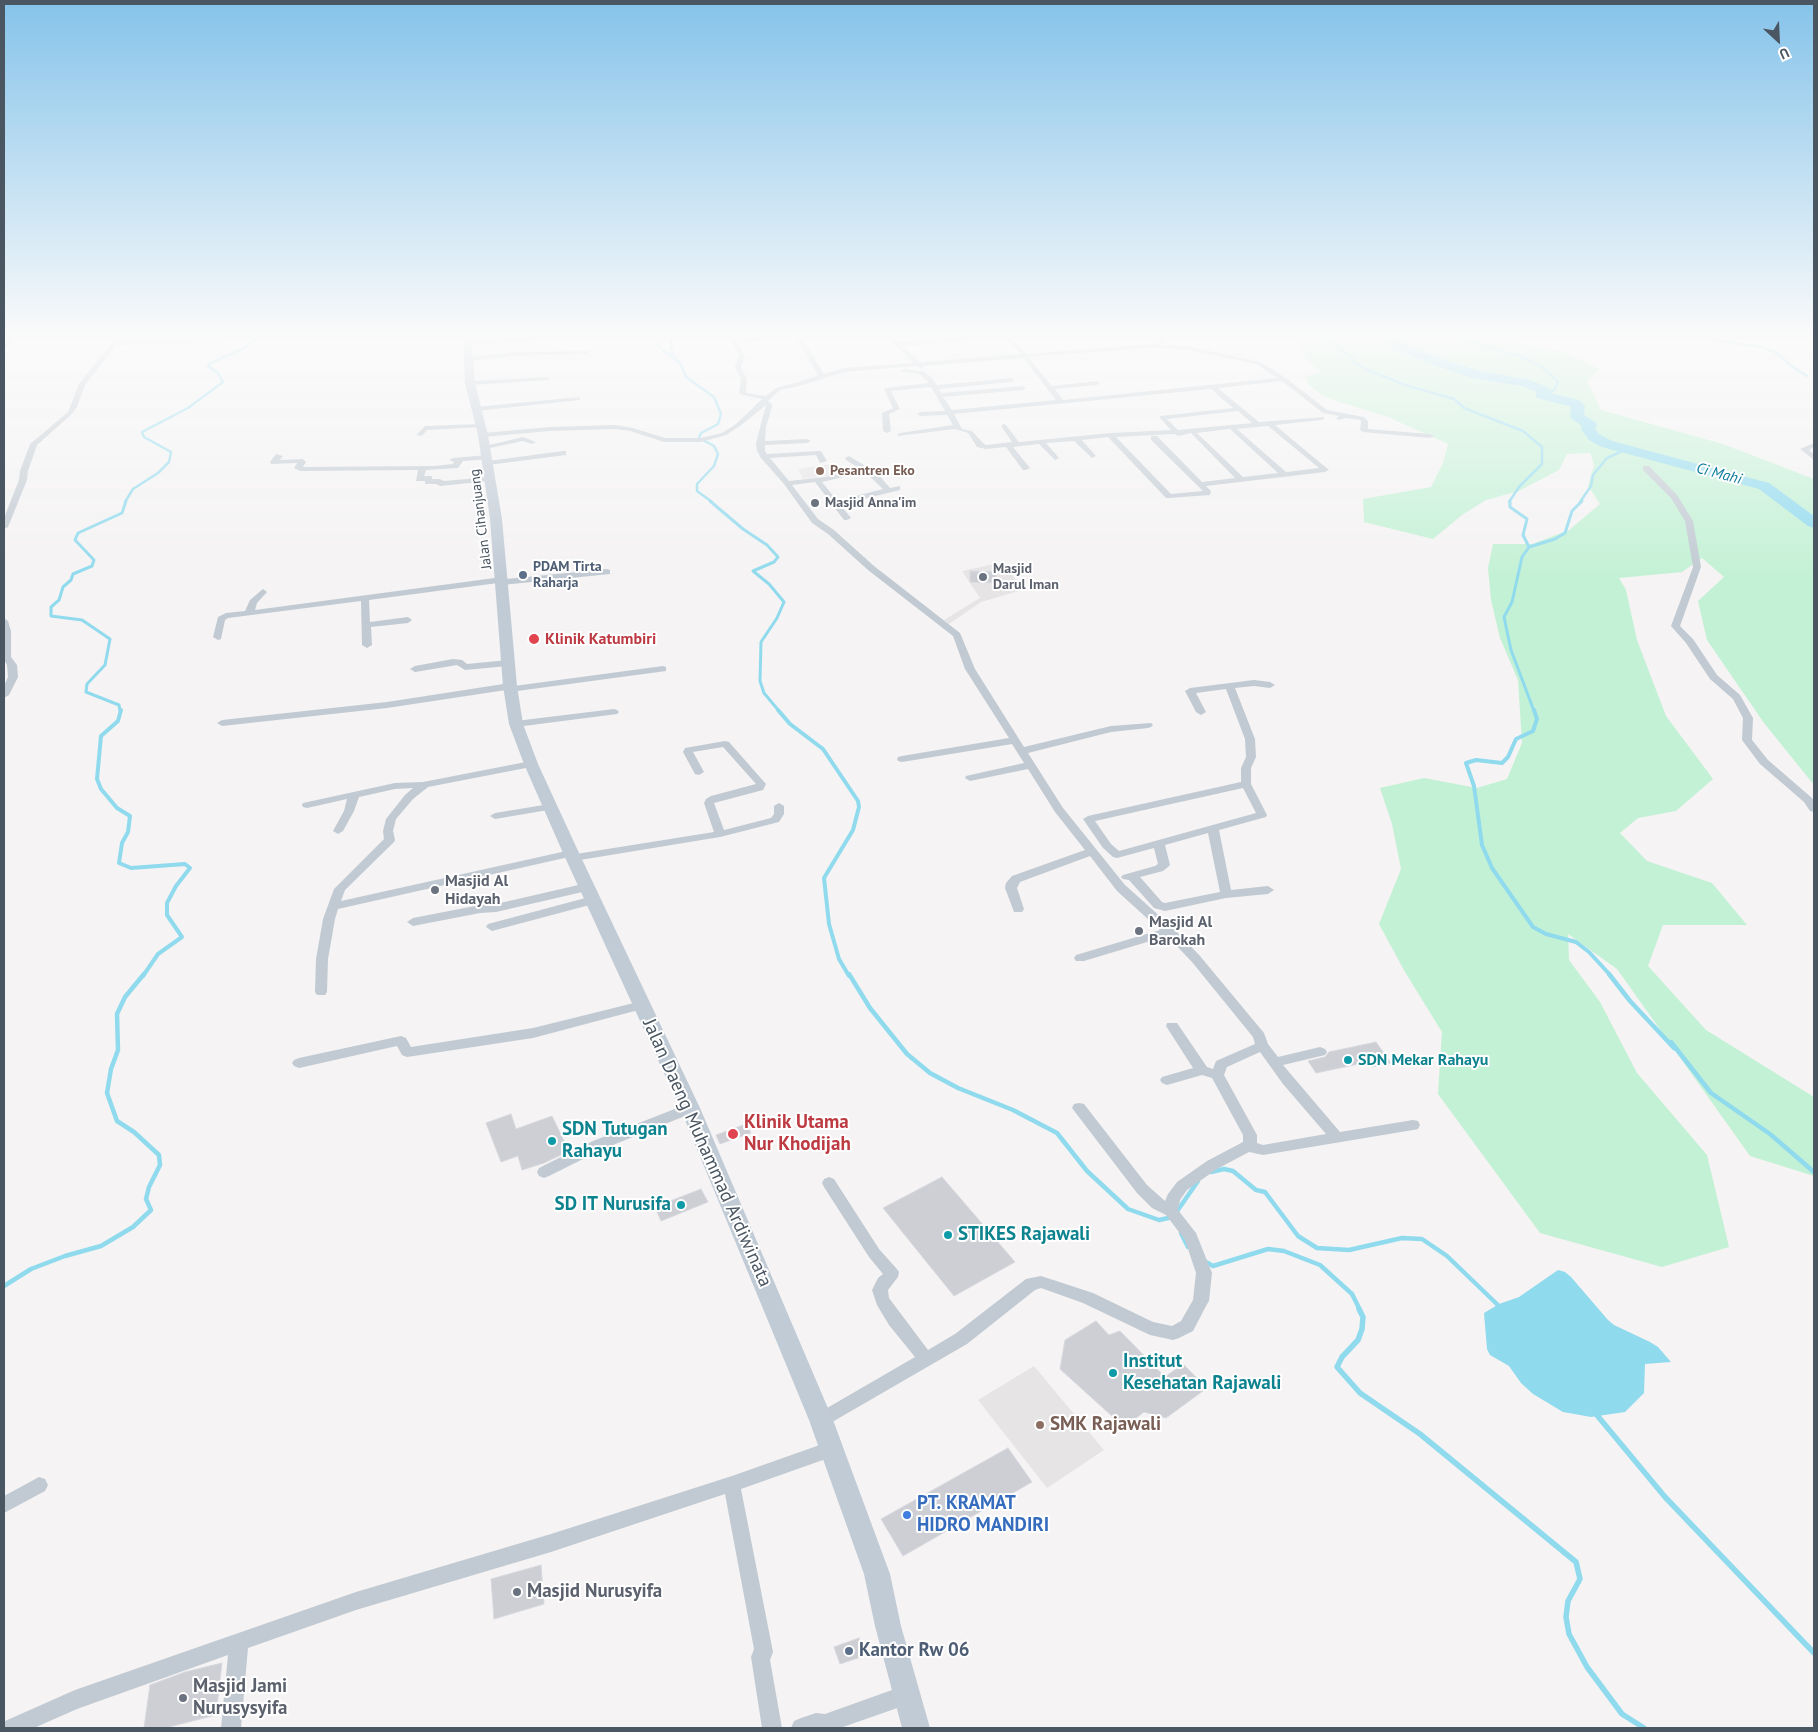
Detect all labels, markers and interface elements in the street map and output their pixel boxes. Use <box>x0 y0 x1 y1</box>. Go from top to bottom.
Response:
north arrow <box>1753 15 1803 65</box>
text: U <box>1777 44 1792 64</box>
water label: Ci Mahi <box>1694 459 1744 489</box>
place label: Pesantren Eko <box>830 463 915 479</box>
marker: Pesantren Eko <box>814 465 826 477</box>
street label: Jalan Cihanjuang <box>467 468 495 570</box>
place label: Masjid Anna'im <box>825 495 916 511</box>
marker: Masjid Anna'im <box>809 497 821 509</box>
place label: PDAM Tirta Raharja <box>533 559 602 592</box>
place label: Masjid Darul Iman <box>993 561 1059 594</box>
marker: PDAM Tirta Raharja <box>517 569 529 581</box>
marker: Masjid Darul Iman <box>977 571 989 583</box>
place label: Klinik Katumbiri <box>545 629 656 649</box>
marker: Klinik Katumbiri <box>527 632 541 646</box>
place label: Masjid Al Hidayah <box>445 871 508 909</box>
marker: Masjid Al Hidayah <box>429 884 441 896</box>
place label: Masjid Al Barokah <box>1149 912 1212 950</box>
marker: Masjid Al Barokah <box>1133 925 1145 937</box>
street label: Jalan Daeng Muhammad Ardiwinata <box>637 1016 777 1290</box>
place label: SDN Mekar Rahayu <box>1358 1050 1488 1070</box>
marker: SDN Mekar Rahayu <box>1342 1054 1354 1066</box>
place label: Klinik Utama Nur Khodijah <box>744 1112 851 1156</box>
place label: SDN Tutugan Rahayu <box>562 1119 667 1163</box>
marker: Klinik Utama Nur Khodijah <box>726 1127 740 1141</box>
marker: SDN Tutugan Rahayu <box>546 1135 558 1147</box>
place label: SD IT Nurusifa <box>555 1194 671 1216</box>
marker: SD IT Nurusifa <box>675 1199 687 1211</box>
place label: STIKES Rajawali <box>958 1224 1090 1246</box>
marker: STIKES Rajawali <box>942 1229 954 1241</box>
place label: Institut Kesehatan Rajawali <box>1123 1351 1281 1395</box>
marker: Institut Kesehatan Rajawali <box>1107 1367 1119 1379</box>
place label: SMK Rajawali <box>1050 1414 1161 1436</box>
marker: SMK Rajawali <box>1034 1419 1046 1431</box>
place label: PT. KRAMAT HIDRO MANDIRI <box>917 1493 1049 1537</box>
marker: PT. KRAMAT HIDRO MANDIRI <box>901 1509 913 1521</box>
place label: Masjid Nurusyifa <box>527 1581 662 1603</box>
marker: Masjid Nurusyifa <box>511 1586 523 1598</box>
place label: Kantor Rw 06 <box>859 1640 969 1662</box>
marker: Kantor Rw 06 <box>843 1645 855 1657</box>
place label: Masjid Jami Nurusysyifa <box>193 1676 287 1720</box>
marker: Masjid Jami Nurusysyifa <box>177 1692 189 1704</box>

